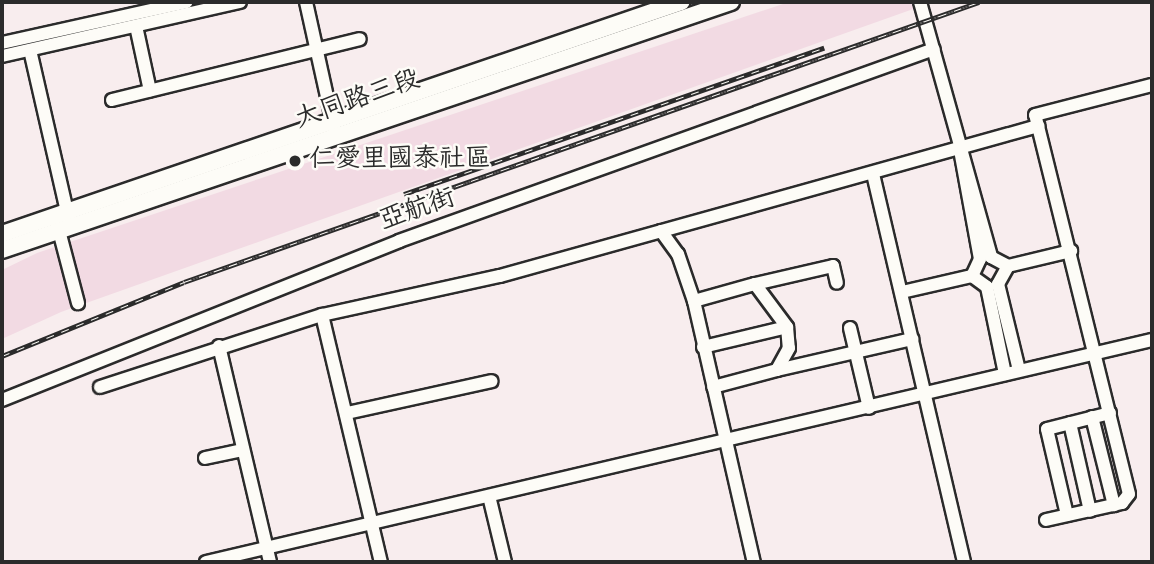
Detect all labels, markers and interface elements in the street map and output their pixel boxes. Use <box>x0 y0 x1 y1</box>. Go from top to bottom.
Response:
street label: 大同路三段 <box>291 65 425 137</box>
place label: 仁愛里國泰社區 <box>309 145 491 177</box>
marker: 仁愛里國泰社區 <box>287 153 303 169</box>
street label: 亞航街 <box>376 184 460 238</box>

